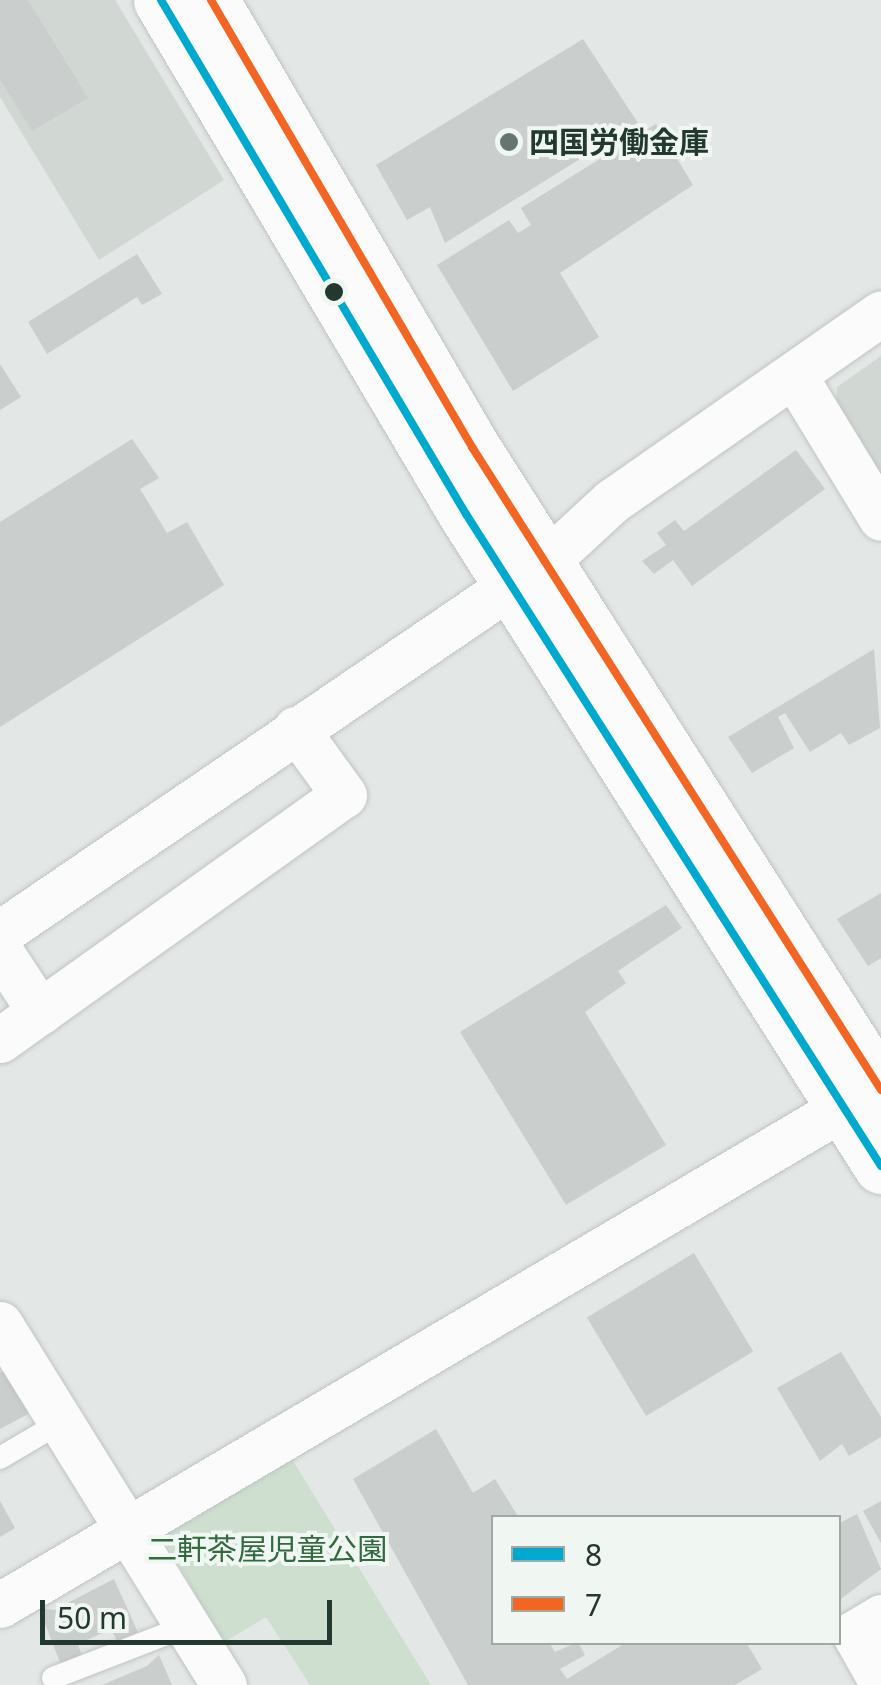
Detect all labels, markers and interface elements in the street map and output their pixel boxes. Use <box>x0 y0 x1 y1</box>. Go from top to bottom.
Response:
place label: 四国労働金庫 <box>529 124 709 160</box>
marker: 四国労働金庫 <box>498 131 520 153</box>
unlabelled marker <box>324 282 344 302</box>
legend <box>491 1515 841 1645</box>
park label: 二軒茶屋児童公園 <box>147 1531 387 1567</box>
text: 8 <box>585 1534 602 1575</box>
scale bar <box>45 1580 338 1642</box>
text: 7 <box>585 1584 602 1625</box>
text: 50 m <box>57 1597 127 1638</box>

